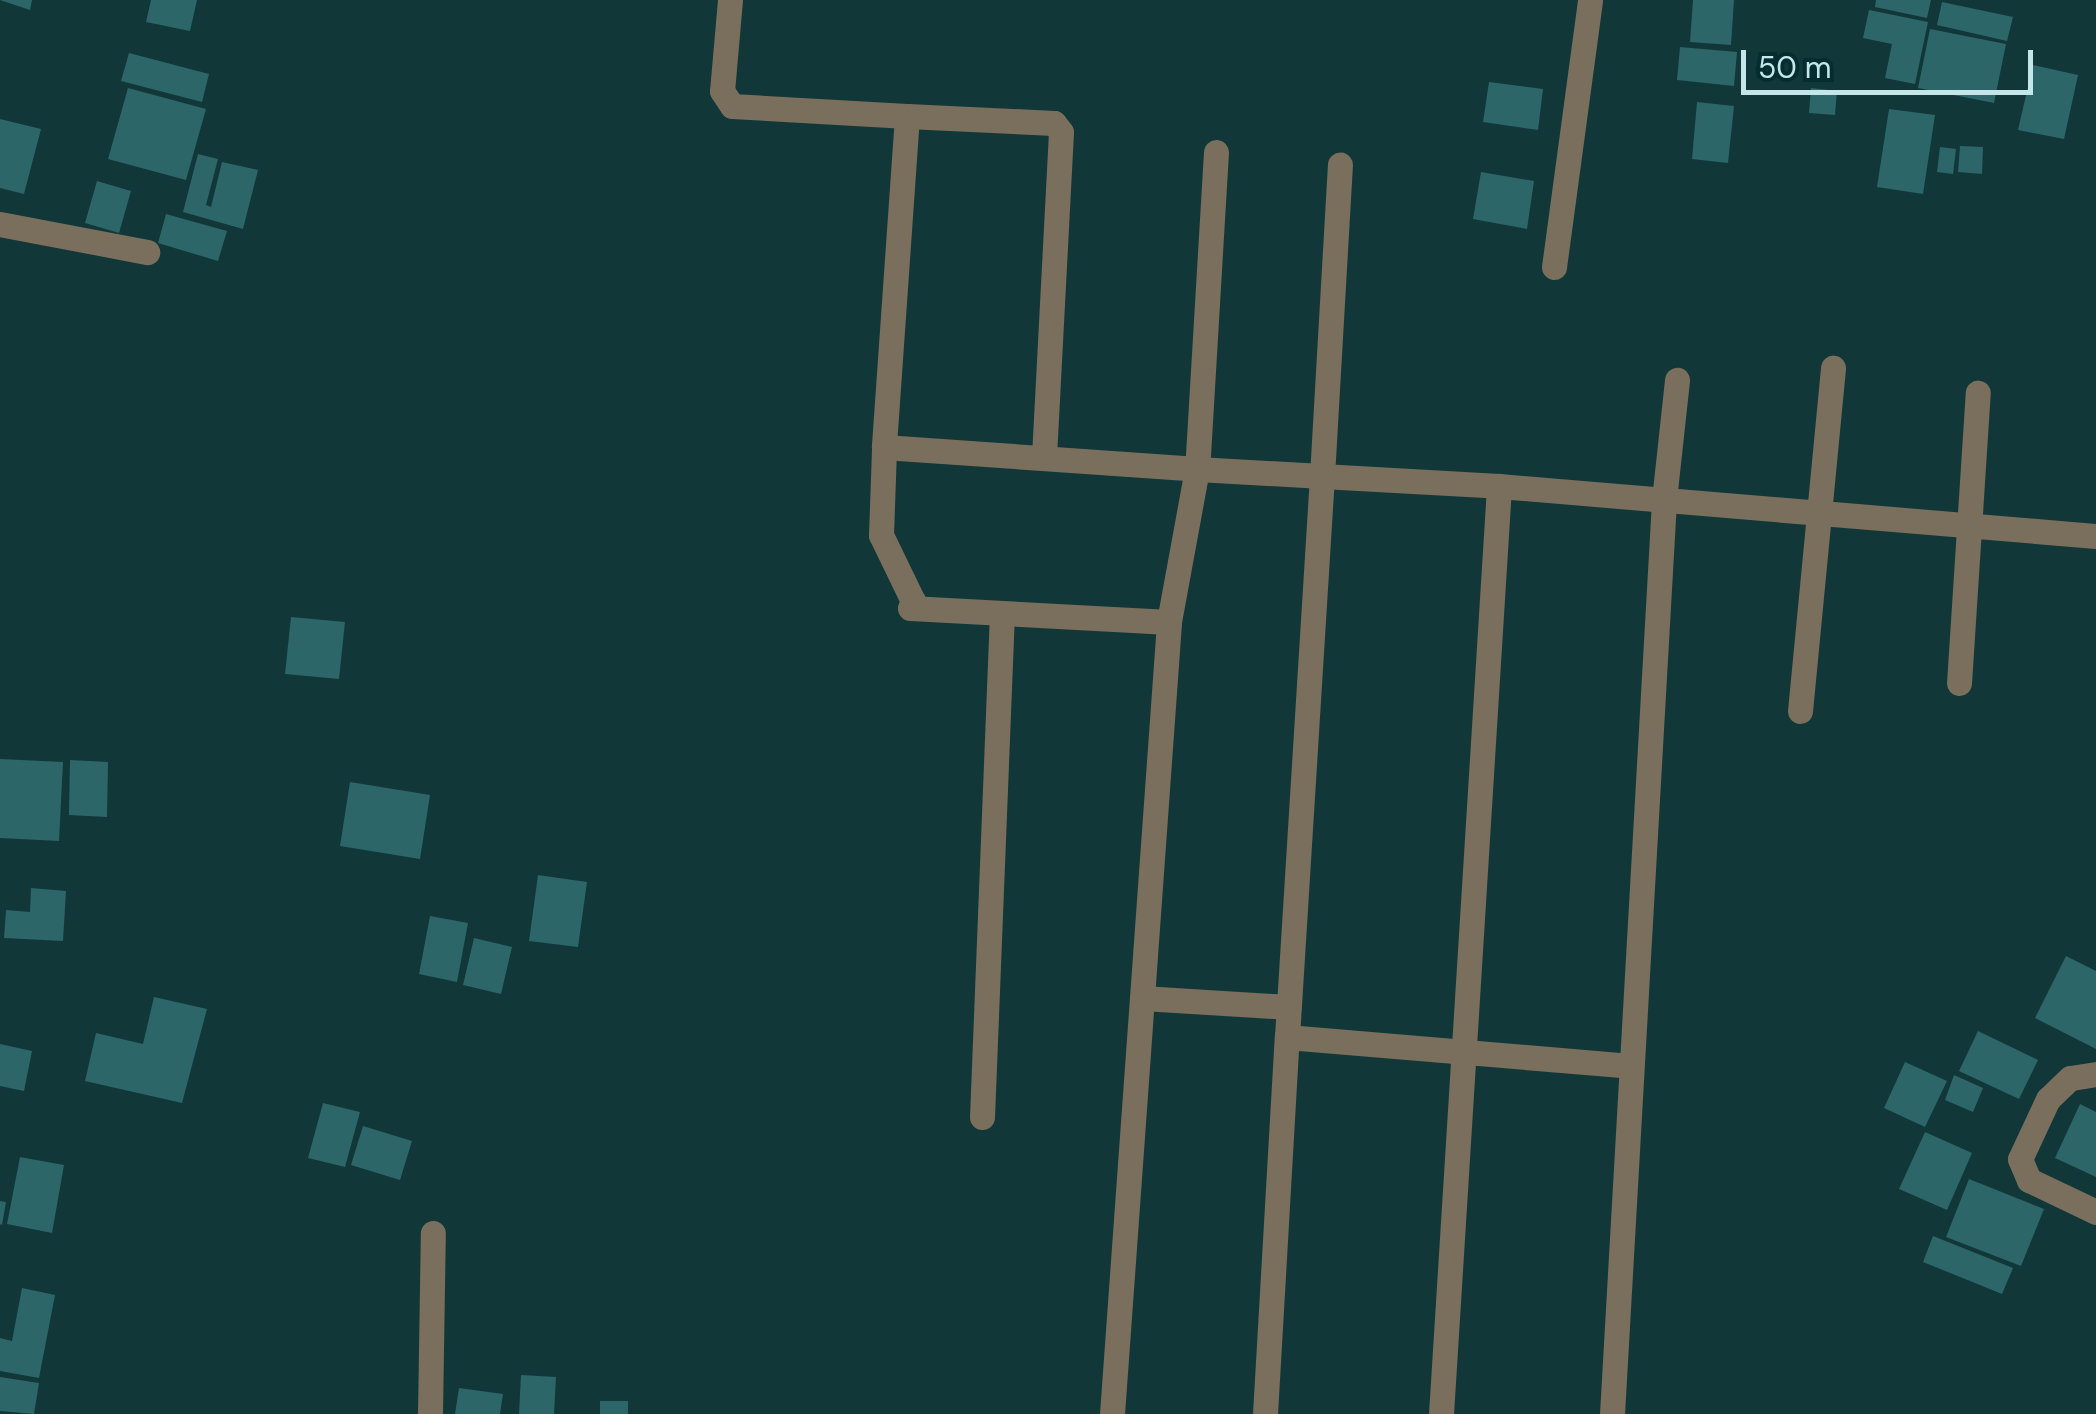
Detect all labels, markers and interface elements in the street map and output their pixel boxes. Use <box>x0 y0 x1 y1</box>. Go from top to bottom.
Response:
scale bar <box>1746 30 2038 92</box>
text: 50 m <box>1758 48 1832 87</box>

